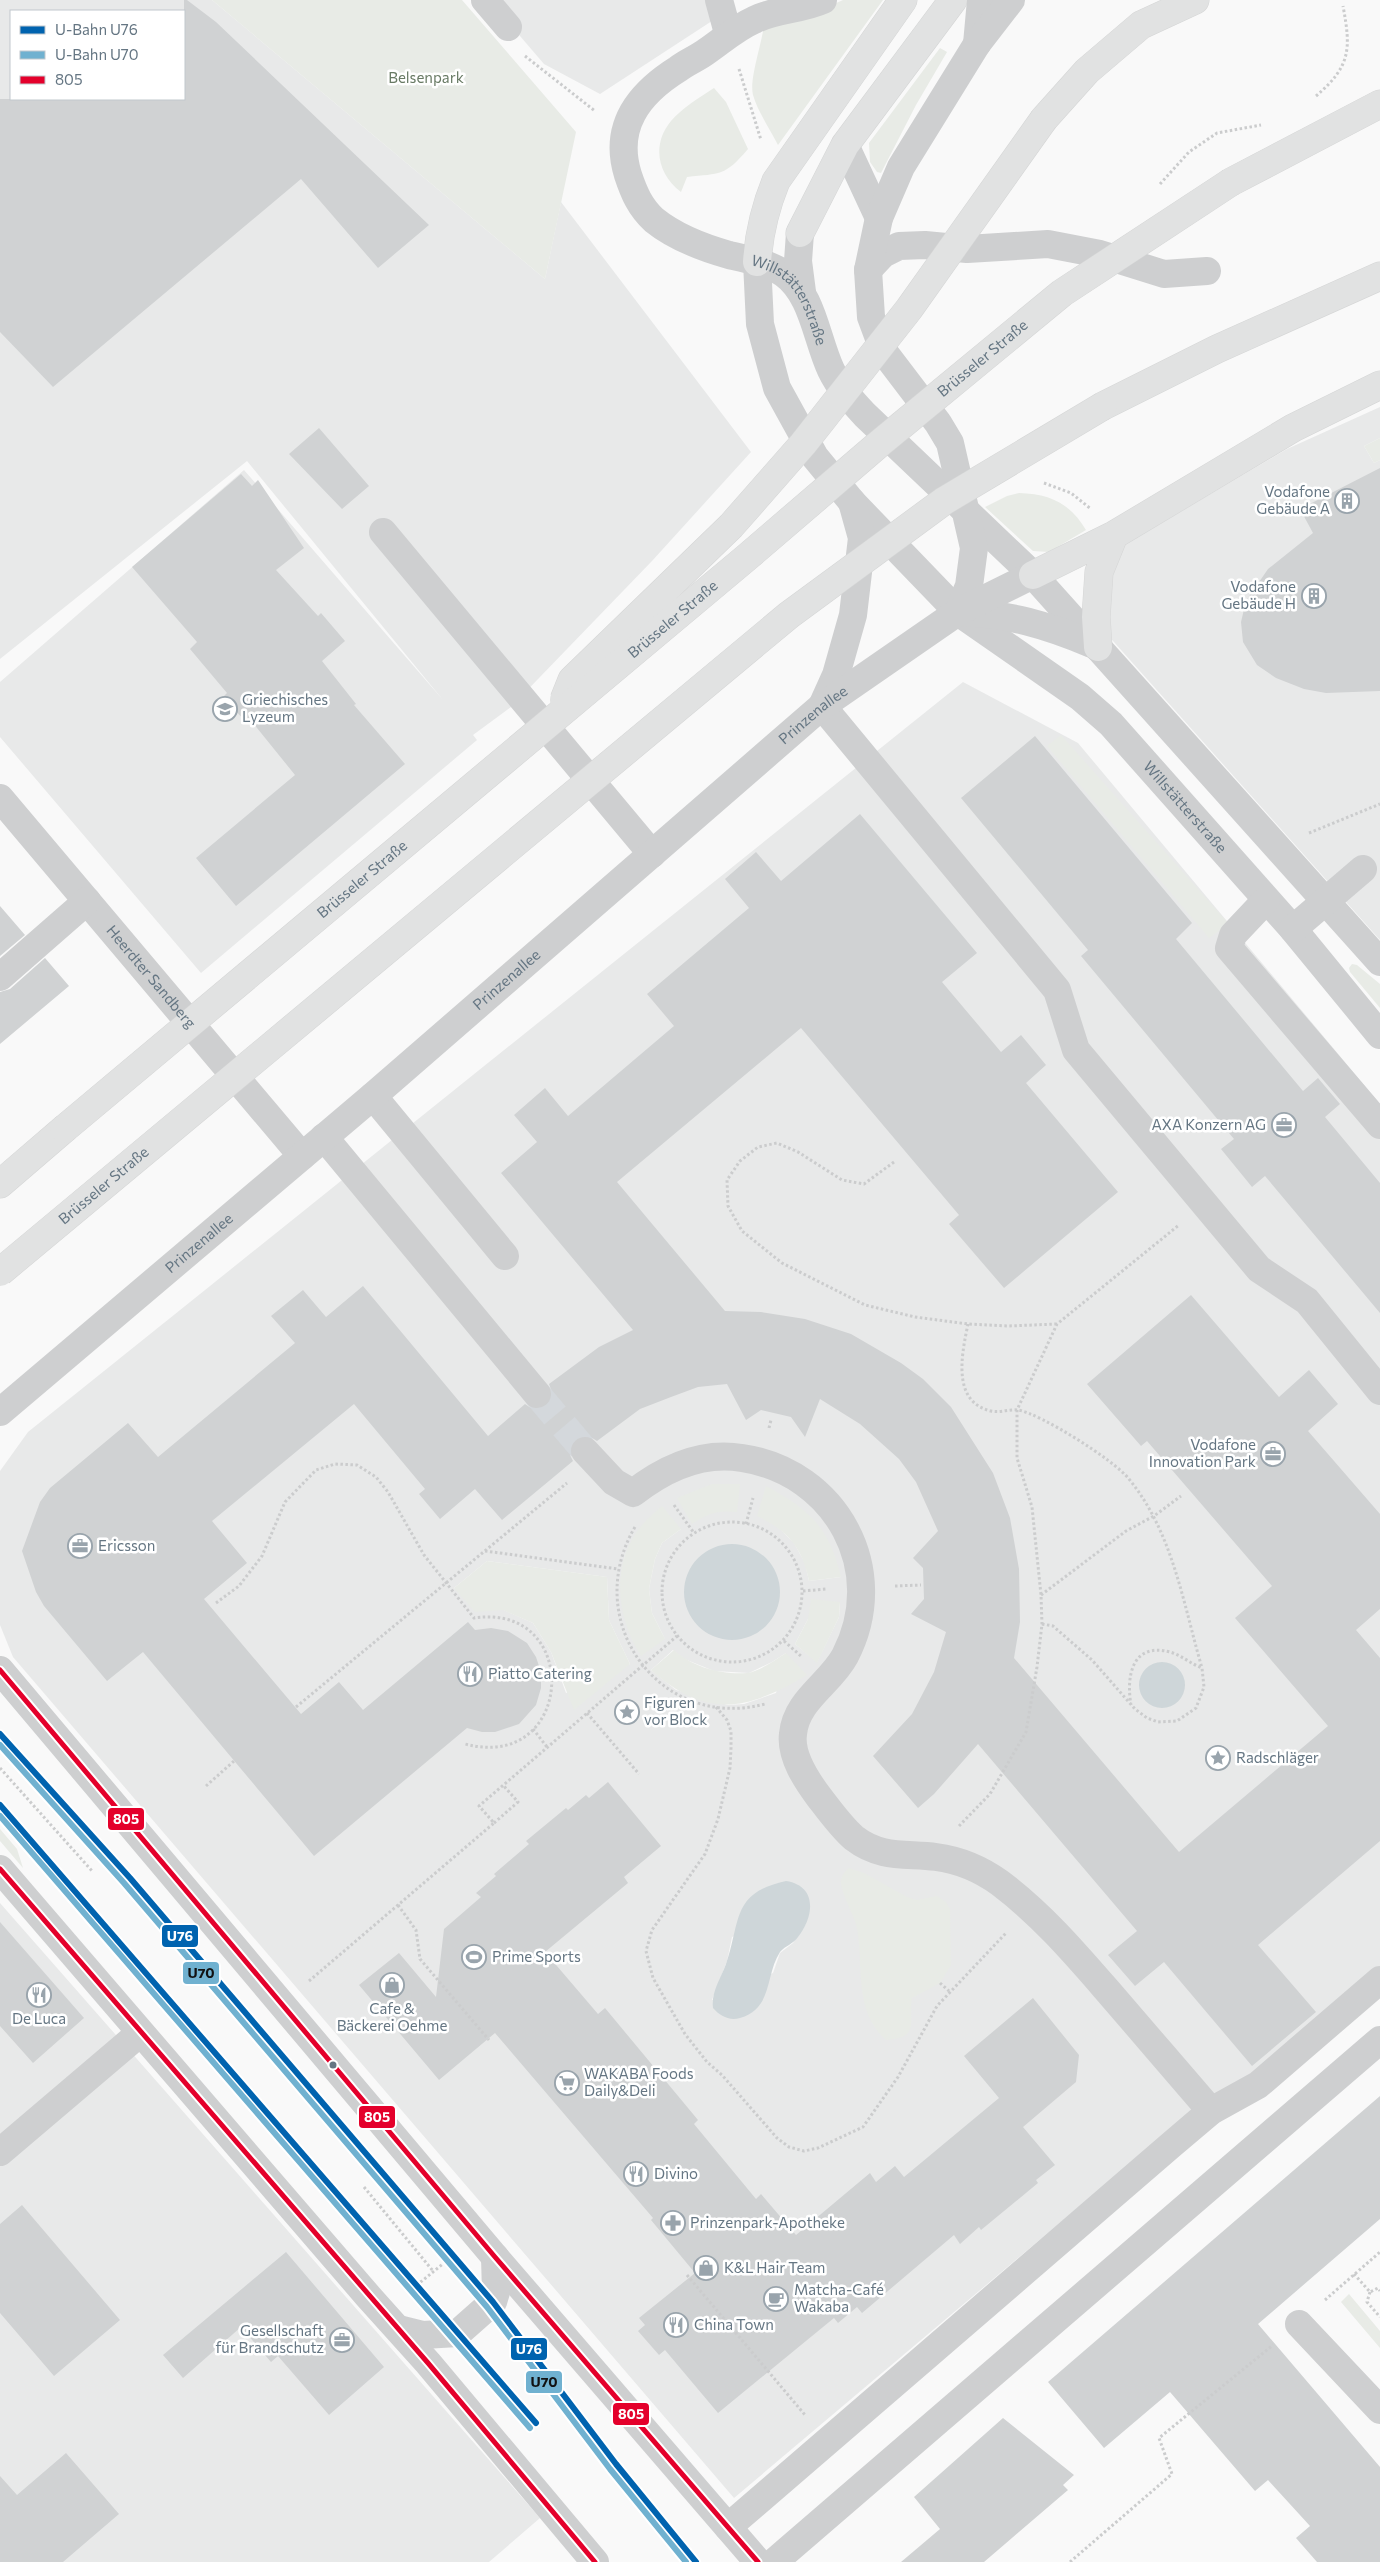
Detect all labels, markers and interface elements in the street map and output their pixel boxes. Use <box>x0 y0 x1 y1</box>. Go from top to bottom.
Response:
legend <box>10 10 185 100</box>
text: U-Bahn U76 <box>55 20 138 38</box>
text: U-Bahn U70 <box>55 45 139 63</box>
park label: Belsenpark <box>388 68 464 86</box>
text: 805 <box>55 70 83 88</box>
street label: Willstätterstraße <box>749 251 831 347</box>
street label: Brüsseler Straße <box>933 315 1031 400</box>
place label: Vodafone Gebäude A <box>1256 482 1330 517</box>
building icon: Vodafone Gebäude A <box>1334 488 1360 514</box>
street label: Brüsseler Straße <box>624 576 721 661</box>
place label: Vodafone Gebäude H <box>1221 577 1296 612</box>
building icon: Vodafone Gebäude H <box>1301 583 1327 609</box>
street label: Prinzenallee <box>775 681 850 748</box>
place label: Griechisches Lyzeum <box>242 690 328 725</box>
school or university icon: Griechisches Lyzeum <box>212 696 238 722</box>
street label: Willstätterstraße <box>1140 757 1231 856</box>
street label: Brüsseler Straße <box>313 836 410 921</box>
street label: Heerdter Sandberg <box>103 921 200 1031</box>
street label: Prinzenallee <box>469 945 543 1013</box>
office icon: AXA Konzern AG <box>1271 1112 1297 1138</box>
place label: AXA Konzern AG <box>1151 1115 1266 1133</box>
street label: Brüsseler Straße <box>54 1142 152 1228</box>
street label: Prinzenallee <box>161 1209 236 1276</box>
place label: Vodafone Innovation Park <box>1149 1435 1256 1470</box>
office icon: Vodafone Innovation Park <box>1260 1441 1286 1467</box>
office icon: Ericsson <box>67 1533 93 1559</box>
place label: Ericsson <box>98 1536 155 1554</box>
restaurant icon: Piatto Catering <box>457 1661 483 1687</box>
place label: Piatto Catering <box>488 1664 592 1682</box>
place label: Figuren vor Block <box>644 1693 707 1728</box>
place icon: Figuren vor Block <box>614 1699 640 1725</box>
place icon: Radschläger <box>1205 1745 1231 1771</box>
place label: Radschläger <box>1236 1748 1319 1766</box>
line badge: 805 <box>107 1807 145 1831</box>
text: 805 <box>113 1810 139 1827</box>
line badge: U76 <box>161 1924 199 1948</box>
text: U76 <box>167 1927 194 1944</box>
sports icon: Prime Sports <box>461 1944 487 1970</box>
place label: Prime Sports <box>492 1947 581 1965</box>
line badge: U70 <box>182 1961 220 1985</box>
text: U70 <box>187 1964 215 1981</box>
shop icon: Cafe & Bäckerei Oehme <box>379 1972 405 1998</box>
restaurant icon: De Luca <box>26 1982 52 2008</box>
place label: Cafe & Bäckerei Oehme <box>337 1999 447 2034</box>
place label: De Luca <box>12 2009 66 2027</box>
unlabelled marker <box>328 2060 338 2070</box>
place label: WAKABA Foods Daily&Deli <box>584 2064 694 2099</box>
supermarket icon: WAKABA Foods Daily&Deli <box>554 2070 580 2096</box>
line badge: 805 <box>358 2105 396 2129</box>
text: 805 <box>364 2108 390 2125</box>
restaurant icon: Divino <box>623 2161 649 2187</box>
place label: Divino <box>654 2164 698 2182</box>
pharmacy icon: Prinzenpark-Apotheke <box>660 2210 686 2236</box>
place label: Prinzenpark-Apotheke <box>690 2213 845 2231</box>
shop icon: K&L Hair Team <box>693 2255 719 2281</box>
place label: K&L Hair Team <box>724 2258 825 2276</box>
place label: Matcha-Café Wakaba <box>794 2280 884 2315</box>
cafe icon: Matcha-Café Wakaba <box>763 2286 789 2312</box>
restaurant icon: China Town <box>663 2312 689 2338</box>
place label: China Town <box>694 2315 774 2333</box>
place label: Gesellschaft für Brandschutz <box>215 2321 324 2356</box>
office icon: Gesellschaft für Brandschutz <box>329 2327 355 2353</box>
line badge: U76 <box>510 2337 548 2361</box>
text: U76 <box>516 2340 543 2357</box>
line badge: U70 <box>525 2370 563 2394</box>
text: U70 <box>530 2373 558 2390</box>
line badge: 805 <box>612 2402 650 2426</box>
text: 805 <box>618 2405 644 2422</box>

